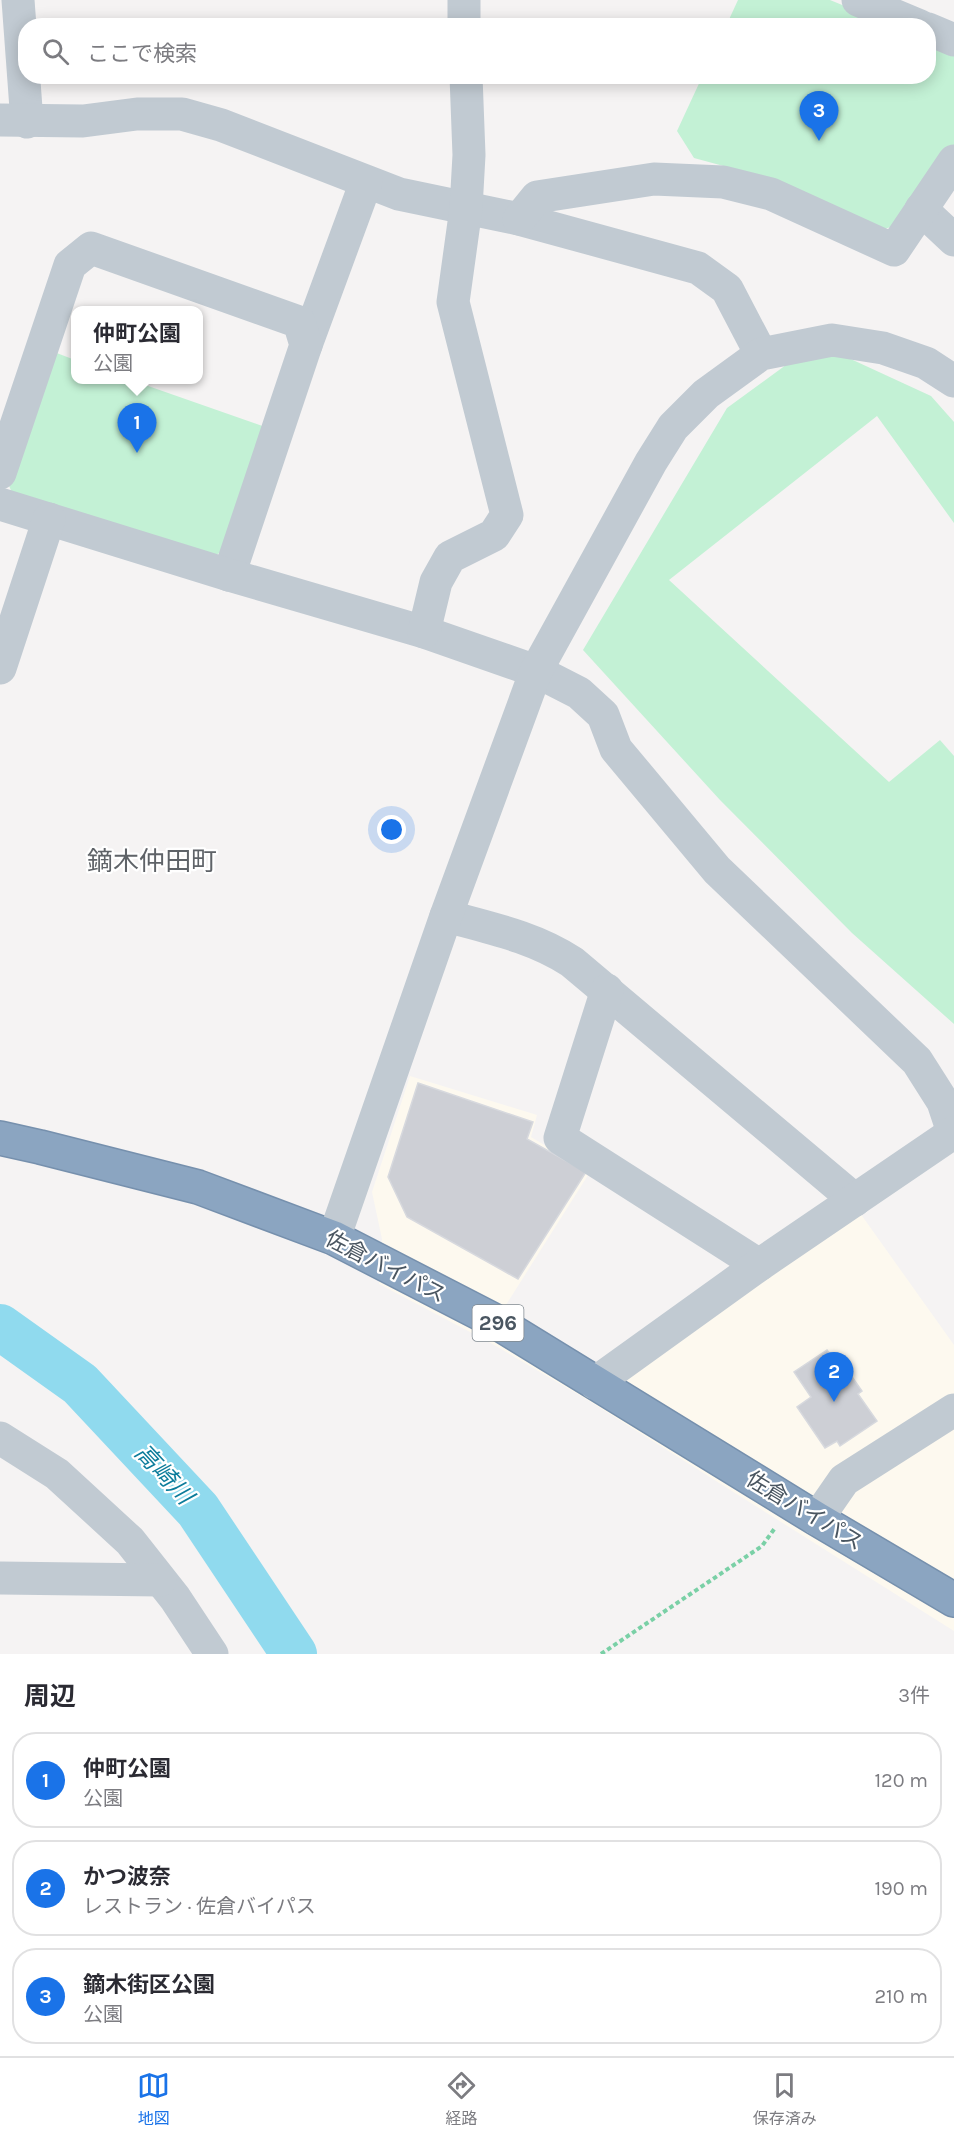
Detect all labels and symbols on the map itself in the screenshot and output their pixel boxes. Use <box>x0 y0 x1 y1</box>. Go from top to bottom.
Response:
pin: 3 <box>800 92 838 141</box>
pin: 1 <box>118 404 156 453</box>
your location <box>377 815 406 844</box>
district label: 鏑木仲田町 <box>87 846 217 877</box>
street label: 佐倉バイパス <box>321 1225 450 1308</box>
road number: 296 <box>472 1305 524 1341</box>
pin: 2 <box>814 1352 854 1402</box>
water label: 高崎川 <box>129 1438 201 1512</box>
street label: 佐倉バイパス <box>741 1466 868 1556</box>

